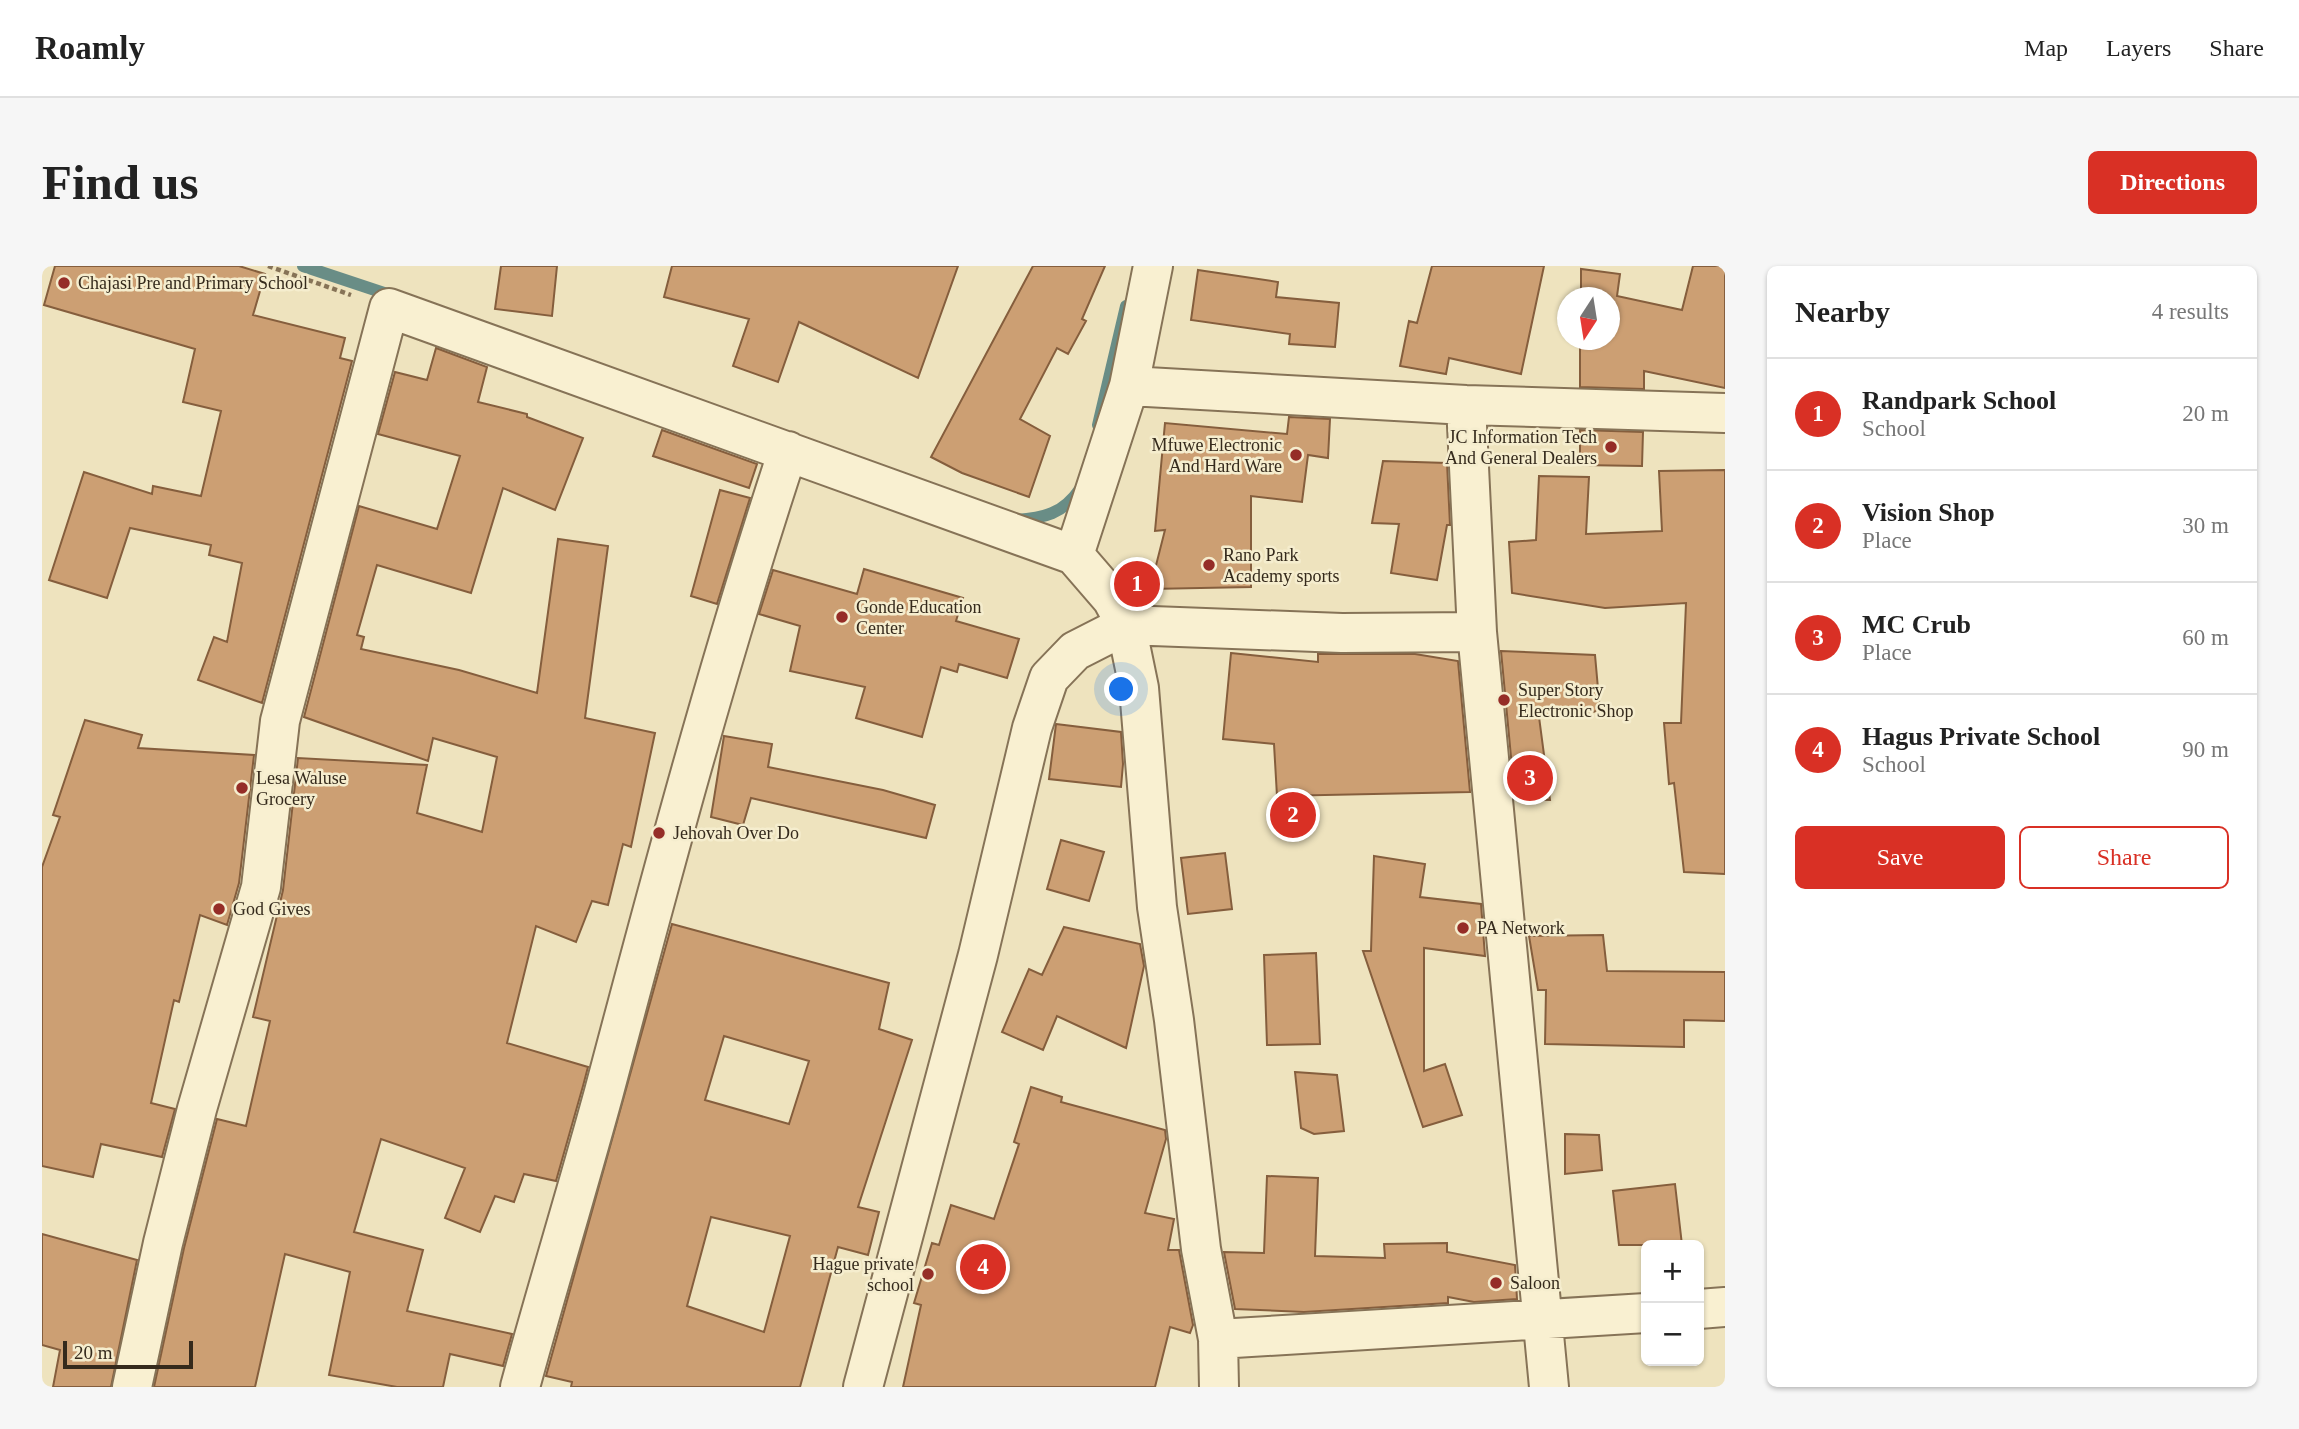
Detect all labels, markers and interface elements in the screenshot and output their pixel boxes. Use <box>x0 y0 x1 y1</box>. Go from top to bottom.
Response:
text: Roamly <box>35 30 145 66</box>
text: Map <box>2024 35 2068 61</box>
text: Layers <box>2106 35 2171 61</box>
text: Share <box>2209 35 2264 61</box>
button: Directions <box>2088 151 2257 214</box>
text: Find us <box>42 155 199 210</box>
place label: Chajasi Pre and Primary School <box>78 273 308 293</box>
marker: Chajasi Pre and Primary School <box>56 275 72 291</box>
north arrow <box>1557 287 1620 350</box>
text: Nearby <box>1795 295 1890 328</box>
text: 4 results <box>2152 299 2229 324</box>
text: Randpark School <box>1862 386 2056 415</box>
text: 1 <box>1812 401 1824 426</box>
text: 20 m <box>2182 401 2229 426</box>
text: School <box>1862 416 1926 441</box>
place label: JC Information Tech And General Dealers <box>1445 427 1597 468</box>
place label: Mfuwe Electronic And Hard Ware <box>1152 435 1282 476</box>
marker: JC Information Tech And General Dealers <box>1603 439 1619 455</box>
marker: Mfuwe Electronic And Hard Ware <box>1288 447 1304 463</box>
text: Vision Shop <box>1862 498 1995 527</box>
text: 2 <box>1812 513 1824 538</box>
text: 30 m <box>2182 513 2229 538</box>
text: Place <box>1862 528 1912 553</box>
place label: Rano Park Academy sports <box>1223 545 1339 586</box>
marker: Rano Park Academy sports <box>1201 557 1217 573</box>
pin: 1 <box>1114 558 1160 610</box>
place label: Gonde Education Center <box>856 597 981 638</box>
marker: Gonde Education Center <box>834 609 850 625</box>
text: MC Crub <box>1862 610 1971 639</box>
text: 3 <box>1812 625 1824 650</box>
text: 60 m <box>2182 625 2229 650</box>
text: Place <box>1862 640 1912 665</box>
your location <box>1104 672 1138 706</box>
place label: Super Story Electronic Shop <box>1518 680 1633 721</box>
marker: Super Story Electronic Shop <box>1496 692 1512 708</box>
text: Hagus Private School <box>1862 722 2100 751</box>
text: 4 <box>1812 737 1824 762</box>
text: 90 m <box>2182 737 2229 762</box>
pin: 3 <box>1507 752 1553 804</box>
text: School <box>1862 752 1926 777</box>
place label: Lesa Waluse Grocery <box>256 768 347 809</box>
marker: Lesa Waluse Grocery <box>234 780 250 796</box>
pin: 2 <box>1270 789 1316 841</box>
place label: Jehovah Over Do <box>673 823 799 843</box>
marker: Jehovah Over Do <box>651 825 667 841</box>
button: Save <box>1795 826 2005 889</box>
button: Share <box>2019 826 2229 889</box>
place label: God Gives <box>233 899 311 919</box>
marker: God Gives <box>211 901 227 917</box>
place label: PA Network <box>1477 918 1565 938</box>
marker: PA Network <box>1455 920 1471 936</box>
map controls <box>1641 1240 1704 1366</box>
button: + <box>1641 1240 1704 1303</box>
pin: 4 <box>960 1241 1006 1293</box>
place label: Hague private school <box>813 1254 914 1295</box>
marker: Hague private school <box>920 1266 936 1282</box>
place label: Saloon <box>1510 1273 1560 1293</box>
marker: Saloon <box>1488 1275 1504 1291</box>
button: − <box>1641 1303 1704 1366</box>
scale bar <box>63 1338 192 1370</box>
text: 20 m <box>74 1342 113 1363</box>

